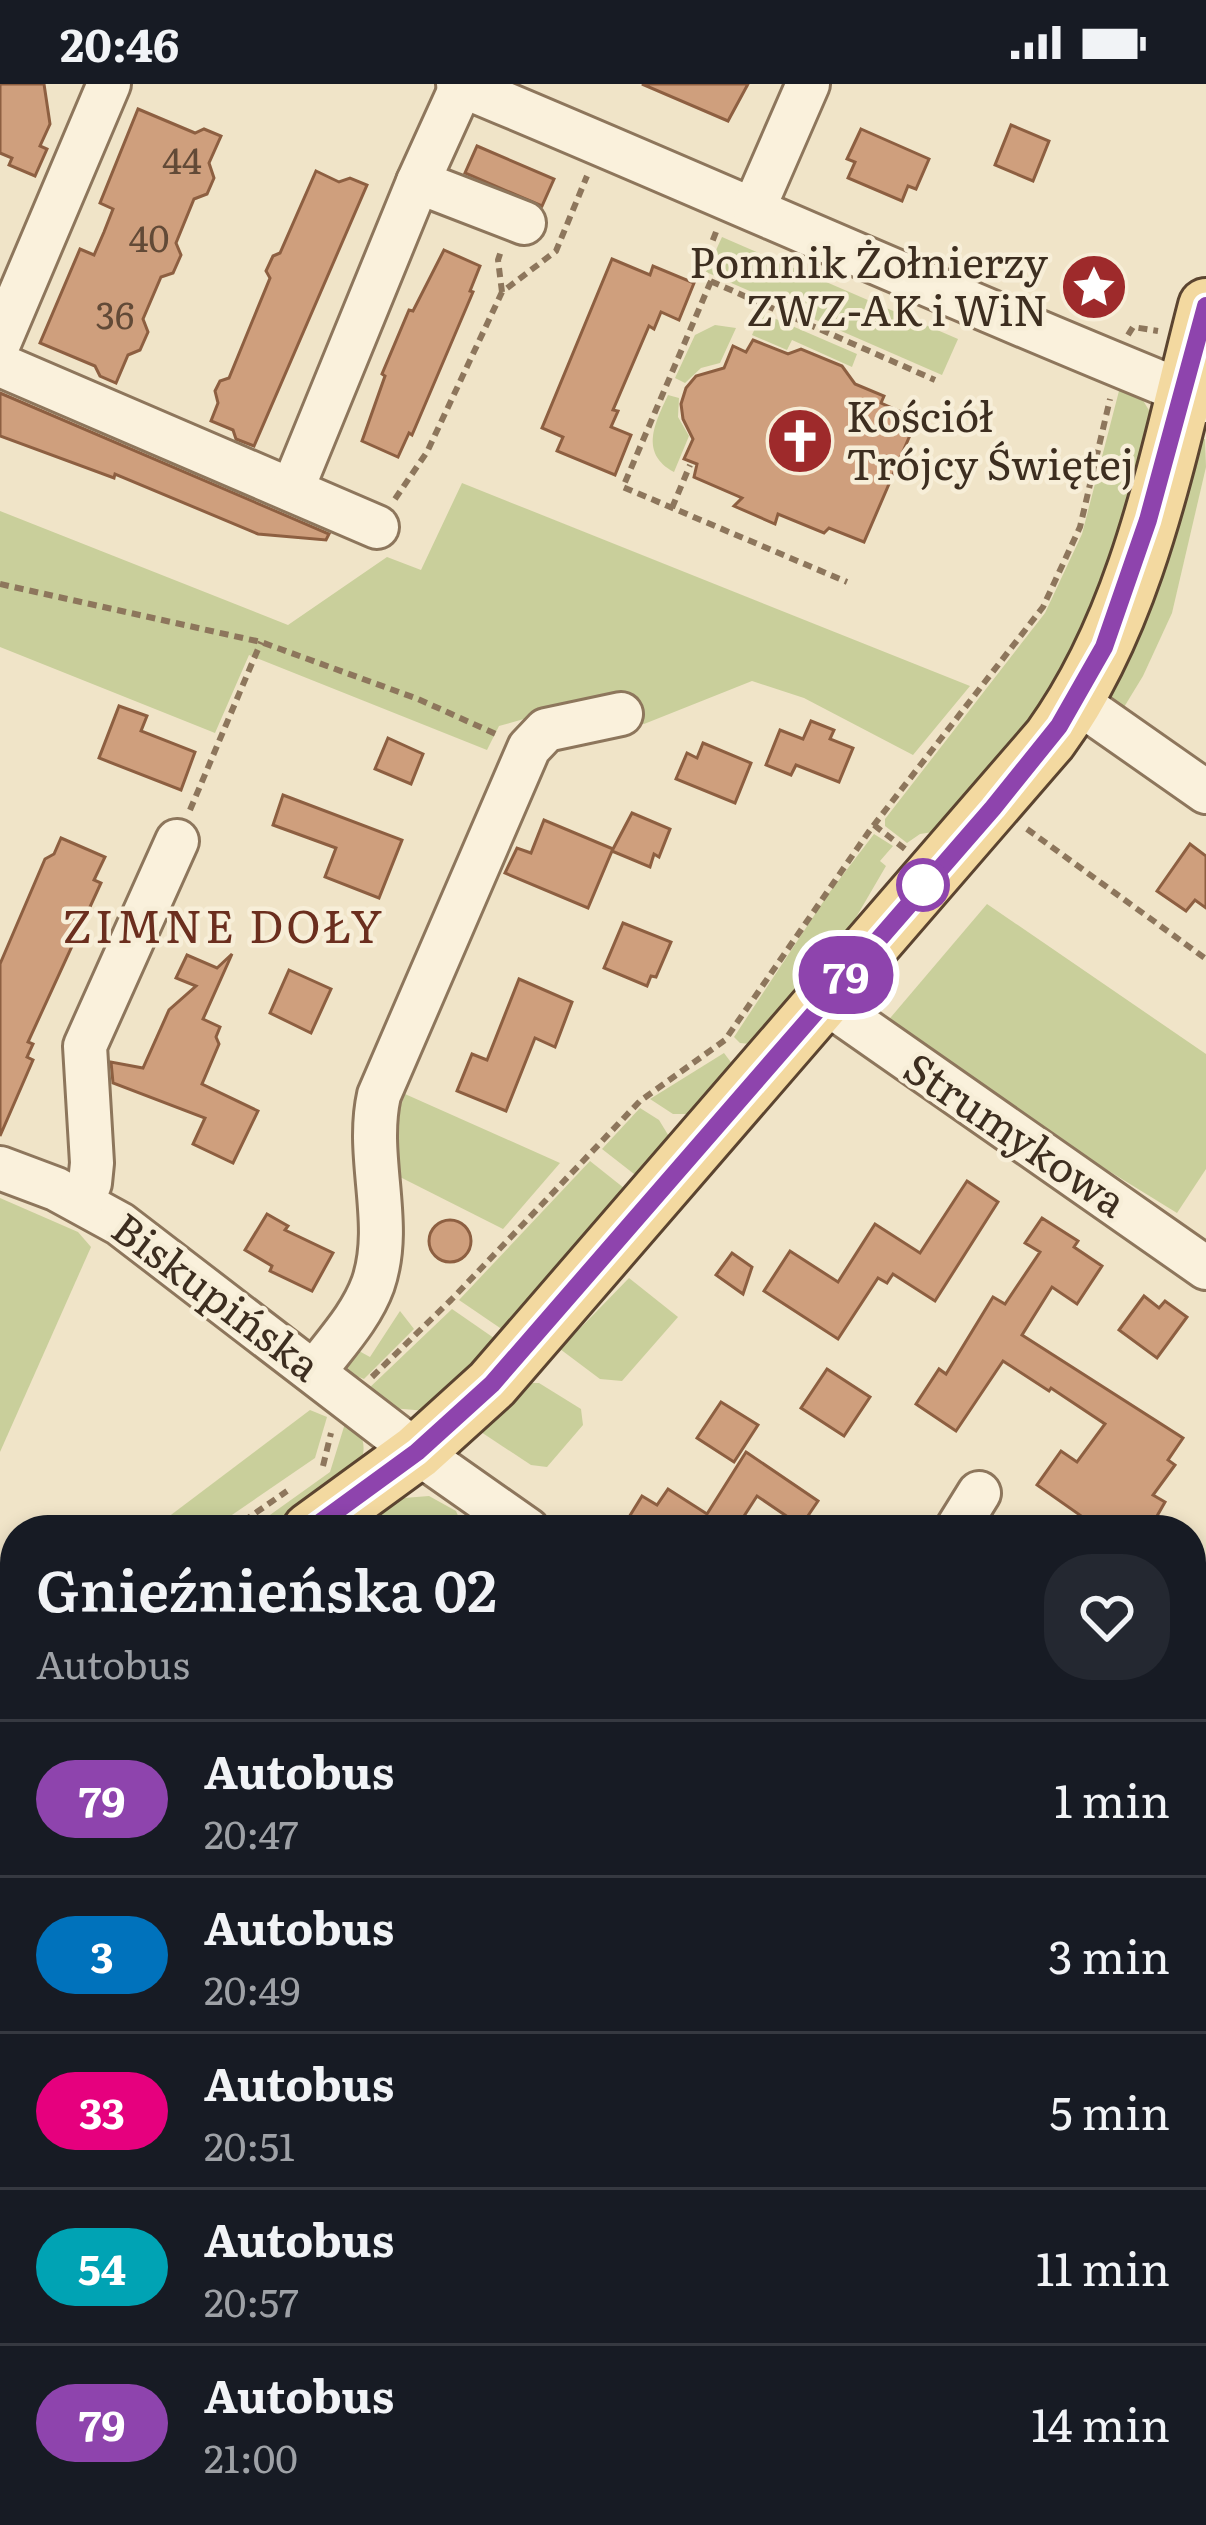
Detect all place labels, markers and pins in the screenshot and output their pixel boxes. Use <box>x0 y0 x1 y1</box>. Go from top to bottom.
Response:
place label: Pomnik Żołnierzy ZWZ-AK i WiN <box>689 229 1049 339</box>
place icon: Pomnik Żołnierzy ZWZ-AK i WiN <box>1059 252 1129 322</box>
place label: Kościół Trójcy Świętej <box>846 383 1134 493</box>
church icon: Kościół Trójcy Świętej <box>765 406 835 476</box>
unlabelled marker <box>898 860 948 910</box>

